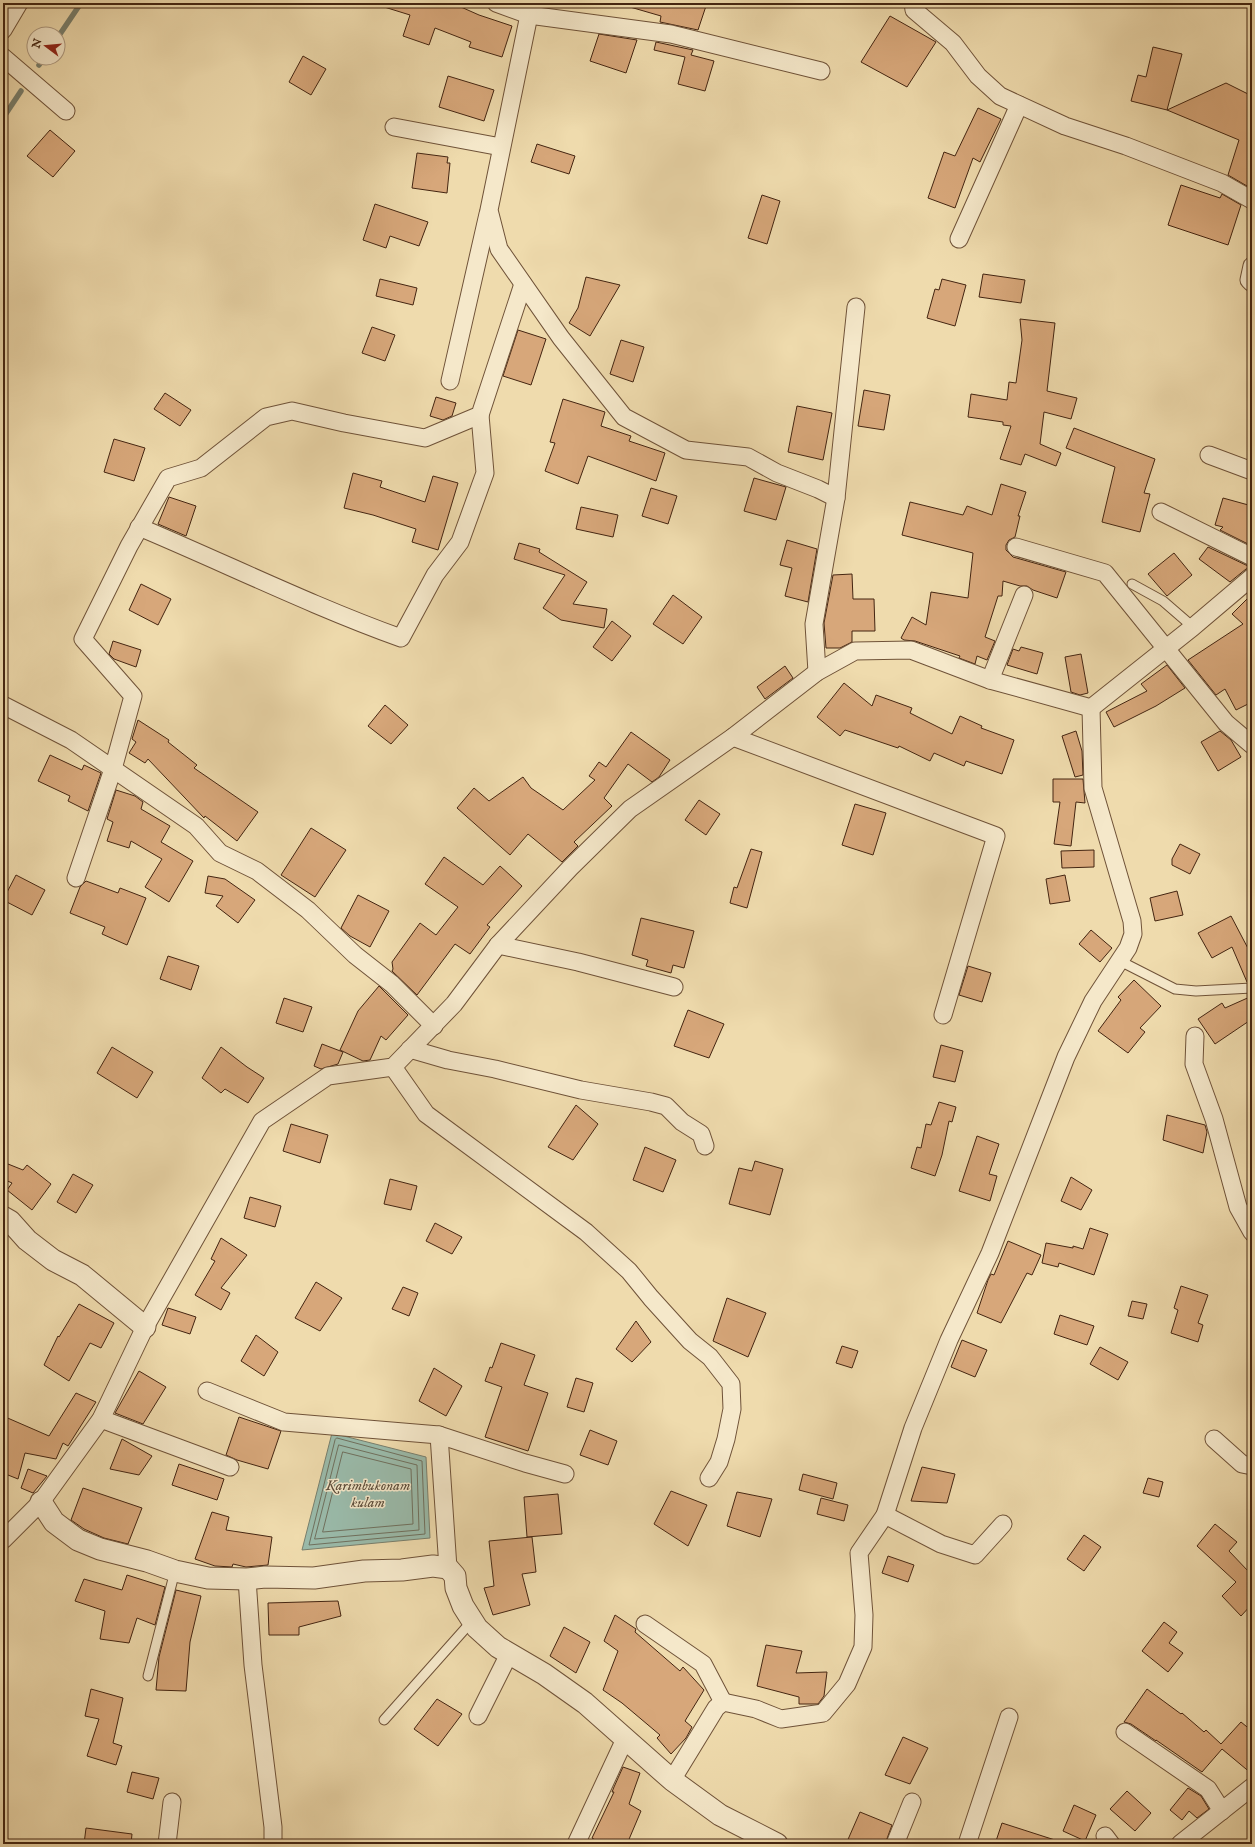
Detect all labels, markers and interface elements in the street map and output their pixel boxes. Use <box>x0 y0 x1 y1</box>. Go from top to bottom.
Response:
north arrow <box>26 26 66 66</box>
text: N <box>29 37 46 51</box>
water label: Karimbukonam kulam <box>325 1476 410 1512</box>

